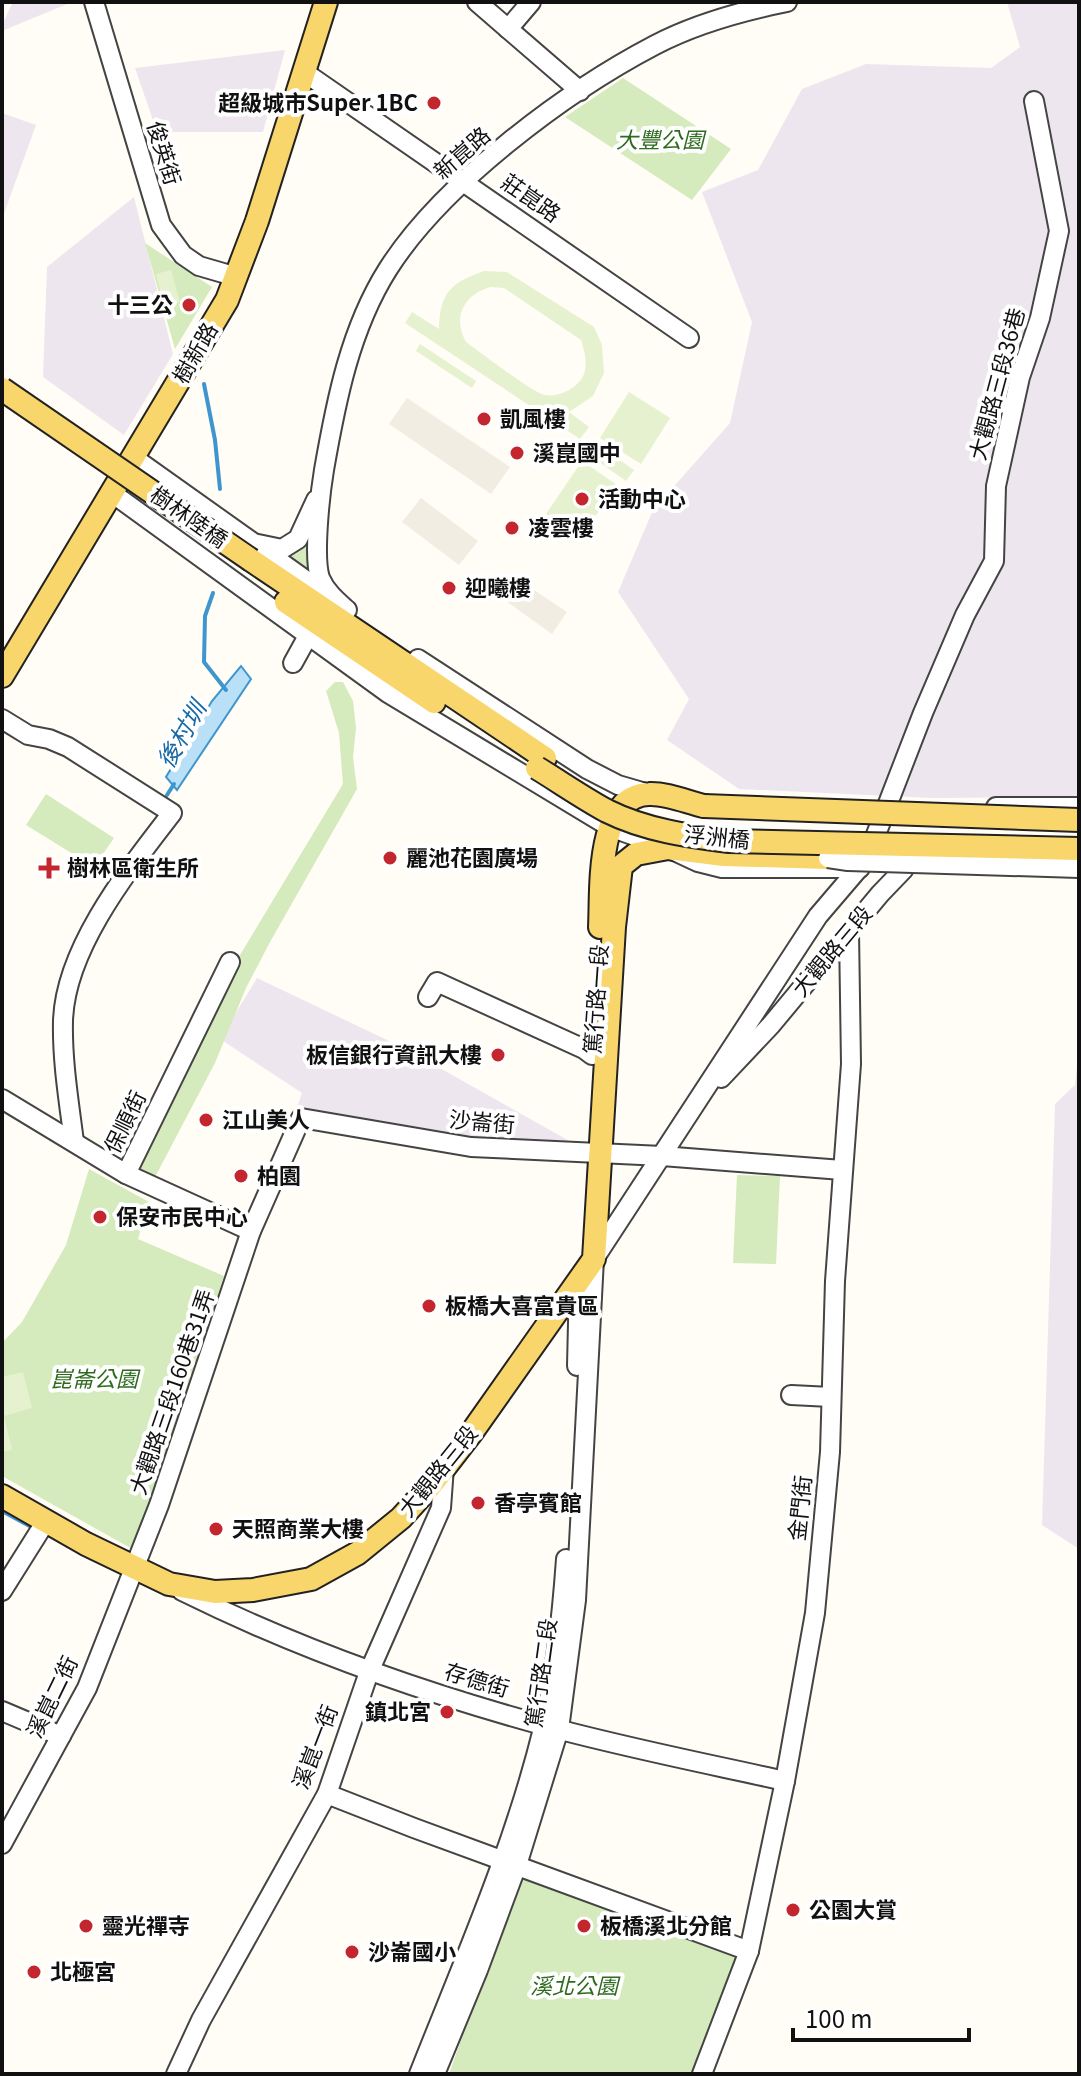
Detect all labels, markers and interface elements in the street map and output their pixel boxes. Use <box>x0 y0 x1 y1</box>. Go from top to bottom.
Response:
place label: 超級城市Super 1BC <box>218 85 418 117</box>
marker: 超級城市Super 1BC <box>425 94 443 112</box>
street label: 俊英街 <box>141 116 191 189</box>
street label: 新崑路 <box>425 118 496 185</box>
park label: 大豐公園 <box>616 122 707 154</box>
street label: 莊崑路 <box>496 164 568 228</box>
place label: 十三公 <box>107 287 173 319</box>
marker: 十三公 <box>180 296 198 314</box>
street label: 大觀路三段36巷 <box>959 304 1031 463</box>
street label: 樹新路 <box>163 315 224 389</box>
place label: 凱風樓 <box>500 401 566 433</box>
marker: 凱風樓 <box>475 410 493 428</box>
place label: 溪崑國中 <box>533 435 621 467</box>
marker: 溪崑國中 <box>508 444 526 462</box>
street label: 樹林陸橋 <box>145 477 235 554</box>
place label: 活動中心 <box>598 481 686 513</box>
marker: 活動中心 <box>573 490 591 508</box>
place label: 凌雲樓 <box>528 510 594 542</box>
marker: 凌雲樓 <box>503 519 521 537</box>
place label: 迎曦樓 <box>465 570 531 602</box>
marker: 迎曦樓 <box>440 579 458 597</box>
water label: 後村圳 <box>147 691 214 774</box>
street label: 浮洲橋 <box>683 816 752 854</box>
place label: 麗池花園廣場 <box>406 840 538 872</box>
marker: 麗池花園廣場 <box>381 849 399 867</box>
place label: 樹林區衛生所 <box>67 850 199 882</box>
marker: 樹林區衛生所 <box>38 857 60 879</box>
street label: 大觀路三段 <box>783 897 878 1002</box>
street label: 篤行路一段 <box>574 943 614 1055</box>
place label: 板信銀行資訊大樓 <box>306 1037 482 1069</box>
marker: 板信銀行資訊大樓 <box>489 1046 507 1064</box>
street label: 保順街 <box>94 1084 152 1158</box>
street label: 沙崙街 <box>448 1101 516 1139</box>
place label: 江山美人 <box>222 1102 310 1134</box>
marker: 江山美人 <box>197 1111 215 1129</box>
place label: 柏園 <box>257 1158 301 1190</box>
marker: 柏園 <box>232 1167 250 1185</box>
place label: 保安市民中心 <box>116 1199 248 1231</box>
marker: 保安市民中心 <box>91 1208 109 1226</box>
street label: 大觀路三段160巷31弄 <box>120 1284 220 1498</box>
place label: 板橋大喜富貴區 <box>445 1288 599 1320</box>
marker: 板橋大喜富貴區 <box>420 1297 438 1315</box>
park label: 崑崙公園 <box>50 1361 141 1393</box>
street label: 大觀路三段 <box>389 1417 483 1523</box>
street label: 金門街 <box>779 1473 817 1542</box>
place label: 香亭賓館 <box>494 1485 582 1517</box>
marker: 香亭賓館 <box>469 1494 487 1512</box>
place label: 天照商業大樓 <box>232 1511 364 1543</box>
marker: 天照商業大樓 <box>207 1520 225 1538</box>
street label: 篤行路二段 <box>516 1616 563 1729</box>
street label: 溪崑二街 <box>17 1650 84 1743</box>
street label: 存德街 <box>441 1653 514 1703</box>
place label: 鎮北宮 <box>365 1694 431 1726</box>
street label: 溪崑一街 <box>282 1699 344 1793</box>
marker: 鎮北宮 <box>438 1703 456 1721</box>
place label: 公園大賞 <box>809 1892 897 1924</box>
marker: 公園大賞 <box>784 1901 802 1919</box>
place label: 靈光禪寺 <box>102 1908 190 1940</box>
place label: 板橋溪北分館 <box>600 1908 732 1940</box>
marker: 靈光禪寺 <box>77 1917 95 1935</box>
marker: 板橋溪北分館 <box>575 1917 593 1935</box>
place label: 沙崙國小 <box>368 1934 456 1966</box>
marker: 沙崙國小 <box>343 1943 361 1961</box>
place label: 北極宮 <box>50 1954 116 1986</box>
marker: 北極宮 <box>25 1963 43 1981</box>
park label: 溪北公園 <box>530 1968 621 2000</box>
scale bar <box>793 1992 969 2042</box>
text: 100 m <box>805 2000 873 2035</box>

